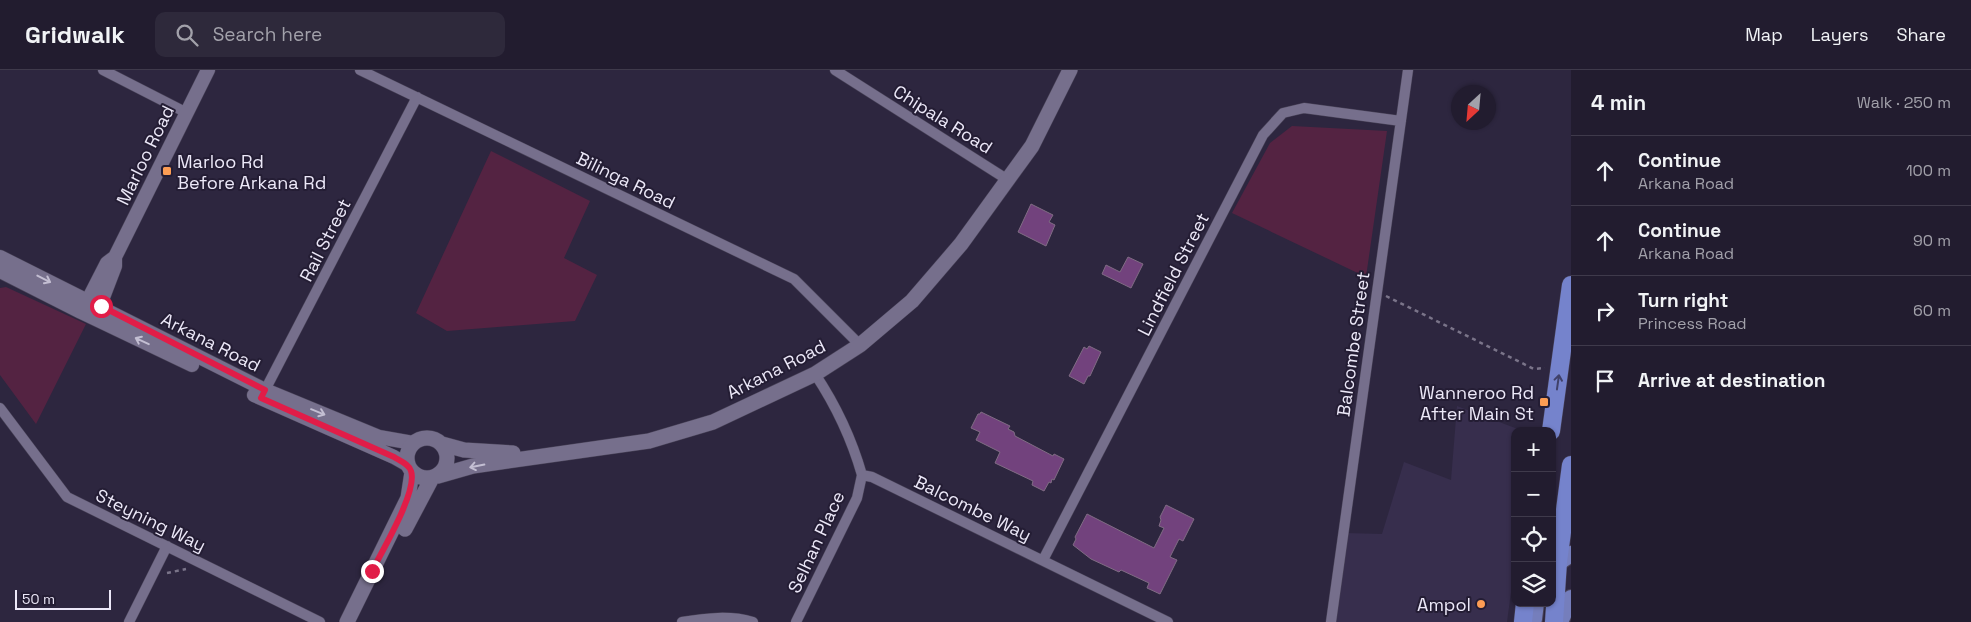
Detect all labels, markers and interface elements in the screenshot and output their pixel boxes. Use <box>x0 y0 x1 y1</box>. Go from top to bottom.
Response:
search box <box>155 12 505 57</box>
text: Gridwalk <box>25 19 125 50</box>
icon: search <box>173 21 201 49</box>
text: Search here <box>213 22 322 47</box>
text: Map <box>1745 23 1783 46</box>
text: Layers <box>1811 23 1868 46</box>
text: Share <box>1896 23 1946 46</box>
street label: Chipala Road <box>889 79 997 159</box>
north arrow <box>1451 85 1496 130</box>
text: 4 min <box>1591 89 1646 116</box>
text: Walk · 250 m <box>1857 92 1951 113</box>
street label: Marloo Road <box>111 101 179 209</box>
street label: Bilinga Road <box>573 146 679 214</box>
text: Continue <box>1638 148 1721 173</box>
place label: Marloo Rd Before Arkana Rd <box>177 150 326 194</box>
icon: ahead <box>1591 157 1619 185</box>
text: 100 m <box>1906 160 1951 181</box>
marker: Marloo Rd Before Arkana Rd <box>161 165 173 177</box>
text: Arkana Road <box>1638 173 1734 194</box>
street label: Rail Street <box>294 195 356 285</box>
street label: Lindfield Street <box>1132 209 1214 339</box>
text: Continue <box>1638 218 1721 243</box>
icon: ahead <box>1591 227 1619 255</box>
text: 90 m <box>1913 230 1951 251</box>
text: Arkana Road <box>1638 243 1734 264</box>
street label: Balcombe Street <box>1331 270 1375 418</box>
one-way arrow <box>36 274 51 284</box>
text: Turn right <box>1638 288 1728 313</box>
route start <box>90 295 113 318</box>
icon: right <box>1591 297 1619 325</box>
text: 60 m <box>1913 300 1951 321</box>
street label: Arkana Road <box>158 307 264 377</box>
text: Princess Road <box>1638 313 1747 334</box>
street label: Arkana Road <box>723 334 829 404</box>
one-way arrow <box>135 336 150 345</box>
icon: arrive <box>1591 367 1619 395</box>
text: Arrive at destination <box>1638 368 1826 393</box>
one-way arrow <box>1553 375 1563 391</box>
place label: Wanneroo Rd After Main St <box>1419 381 1534 425</box>
marker: Wanneroo Rd After Main St <box>1538 396 1550 408</box>
one-way arrow <box>310 408 325 417</box>
map controls <box>1511 427 1556 607</box>
button: + <box>1511 427 1556 472</box>
one-way arrow <box>469 461 485 471</box>
street label: Balcombe Way <box>911 470 1035 546</box>
button: − <box>1511 472 1556 517</box>
street label: Steyning Way <box>92 483 210 557</box>
street label: Selhan Place <box>782 487 850 597</box>
button: locate <box>1511 517 1556 562</box>
route end <box>361 560 384 583</box>
button: layers <box>1511 562 1556 607</box>
scale bar <box>15 587 111 610</box>
text: 50 m <box>22 590 55 608</box>
place label: Ampol <box>1417 593 1471 616</box>
marker: Ampol <box>1475 598 1487 610</box>

